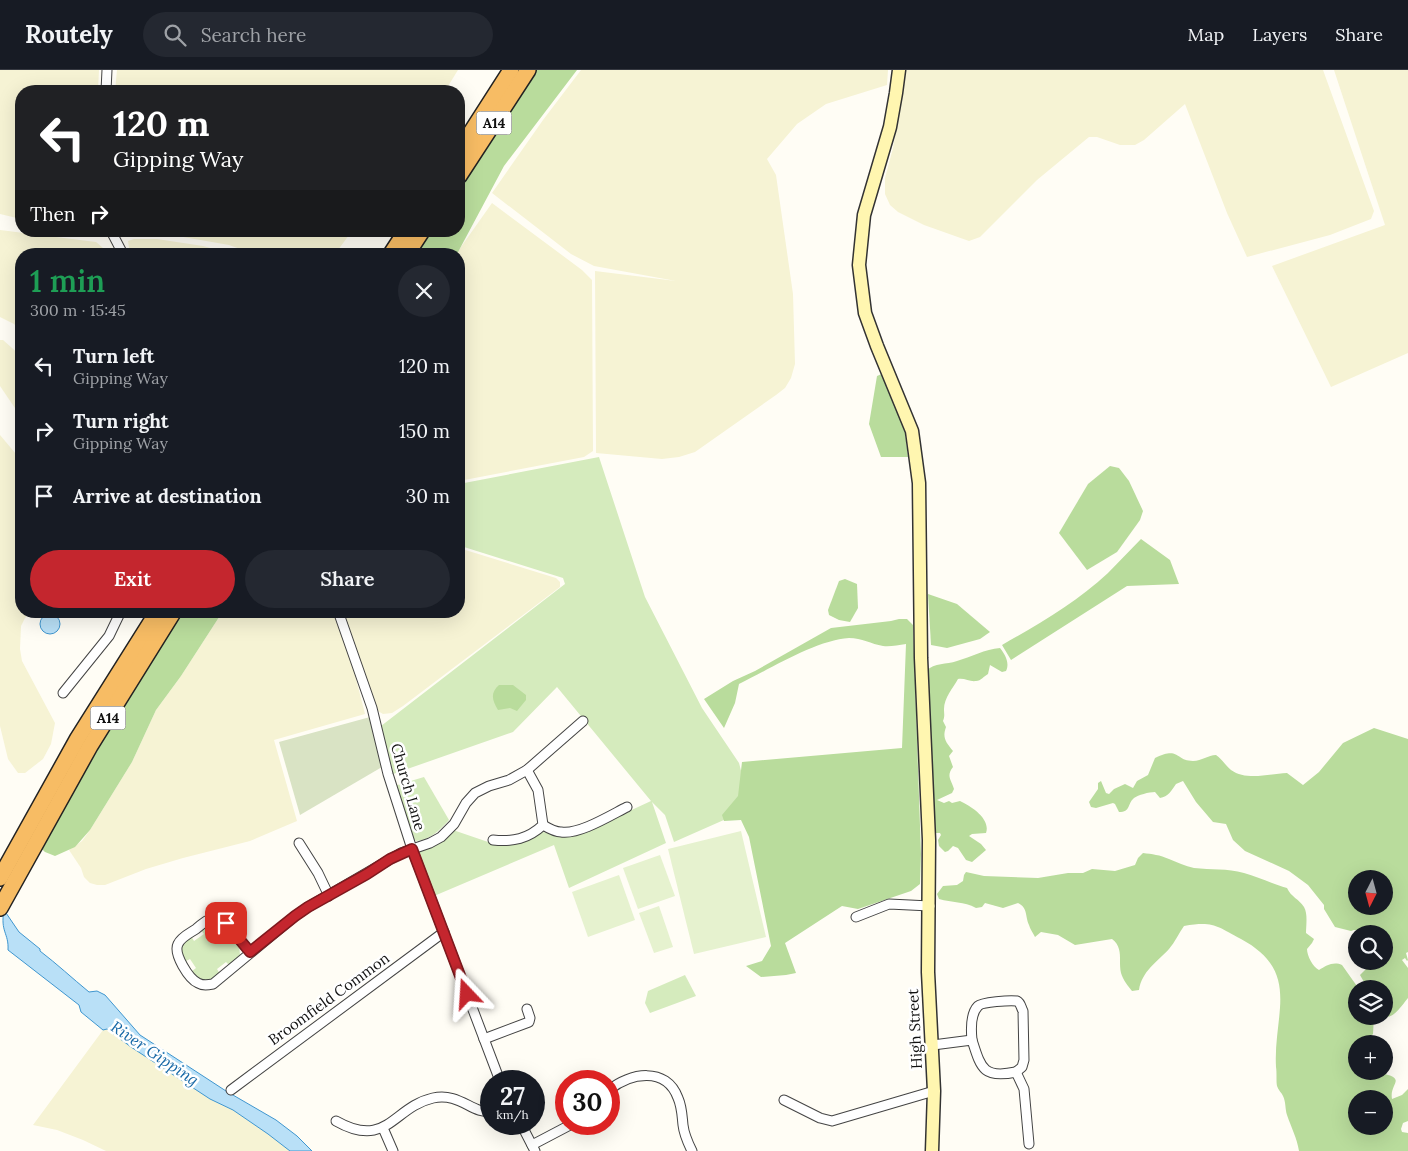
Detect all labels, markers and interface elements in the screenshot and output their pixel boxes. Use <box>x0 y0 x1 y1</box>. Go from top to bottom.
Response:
search box <box>143 12 493 57</box>
text: Routely <box>25 19 113 50</box>
icon: search <box>161 21 189 49</box>
text: Search here <box>201 23 306 47</box>
text: Map <box>1188 23 1224 46</box>
text: Layers <box>1252 23 1307 46</box>
text: Share <box>1335 23 1383 46</box>
text: 120 m <box>113 101 210 146</box>
icon: left <box>30 105 95 170</box>
road number: A14 <box>476 112 512 134</box>
text: Gipping Way <box>113 145 243 173</box>
icon: right <box>85 200 113 228</box>
text: Then <box>30 202 75 226</box>
text: 1 min <box>30 262 105 300</box>
button: close <box>398 265 450 317</box>
text: 300 m · 15:45 <box>30 300 126 320</box>
text: Turn left <box>73 344 154 368</box>
icon: left <box>30 352 58 380</box>
text: 120 m <box>399 354 450 378</box>
text: Gipping Way <box>73 368 168 388</box>
text: Turn right <box>73 409 169 433</box>
icon: right <box>30 417 58 445</box>
text: 150 m <box>399 419 450 443</box>
text: Gipping Way <box>73 433 168 453</box>
icon: arrive <box>30 482 58 510</box>
text: Arrive at destination <box>73 484 262 508</box>
text: 30 m <box>406 484 450 508</box>
button: Exit <box>30 550 235 608</box>
button: Share <box>245 550 450 608</box>
road number: A14 <box>90 706 126 730</box>
street label: Church Lane <box>387 741 430 833</box>
north arrow <box>1348 870 1392 915</box>
map controls <box>1348 870 1393 1135</box>
pin <box>205 902 247 944</box>
icon: arrive <box>212 909 240 937</box>
button: search <box>1348 925 1393 970</box>
street label: Broomfield Common <box>264 948 393 1049</box>
position arrow <box>440 967 492 1019</box>
button: layers <box>1348 980 1393 1025</box>
street label: High Street <box>903 988 926 1069</box>
water label: River Gipping <box>107 1016 203 1090</box>
button: + <box>1348 1035 1393 1080</box>
speed limit sign: 30 <box>555 1070 620 1135</box>
text: 27 <box>500 1080 525 1112</box>
button: − <box>1348 1090 1393 1135</box>
text: km/h <box>496 1107 529 1122</box>

